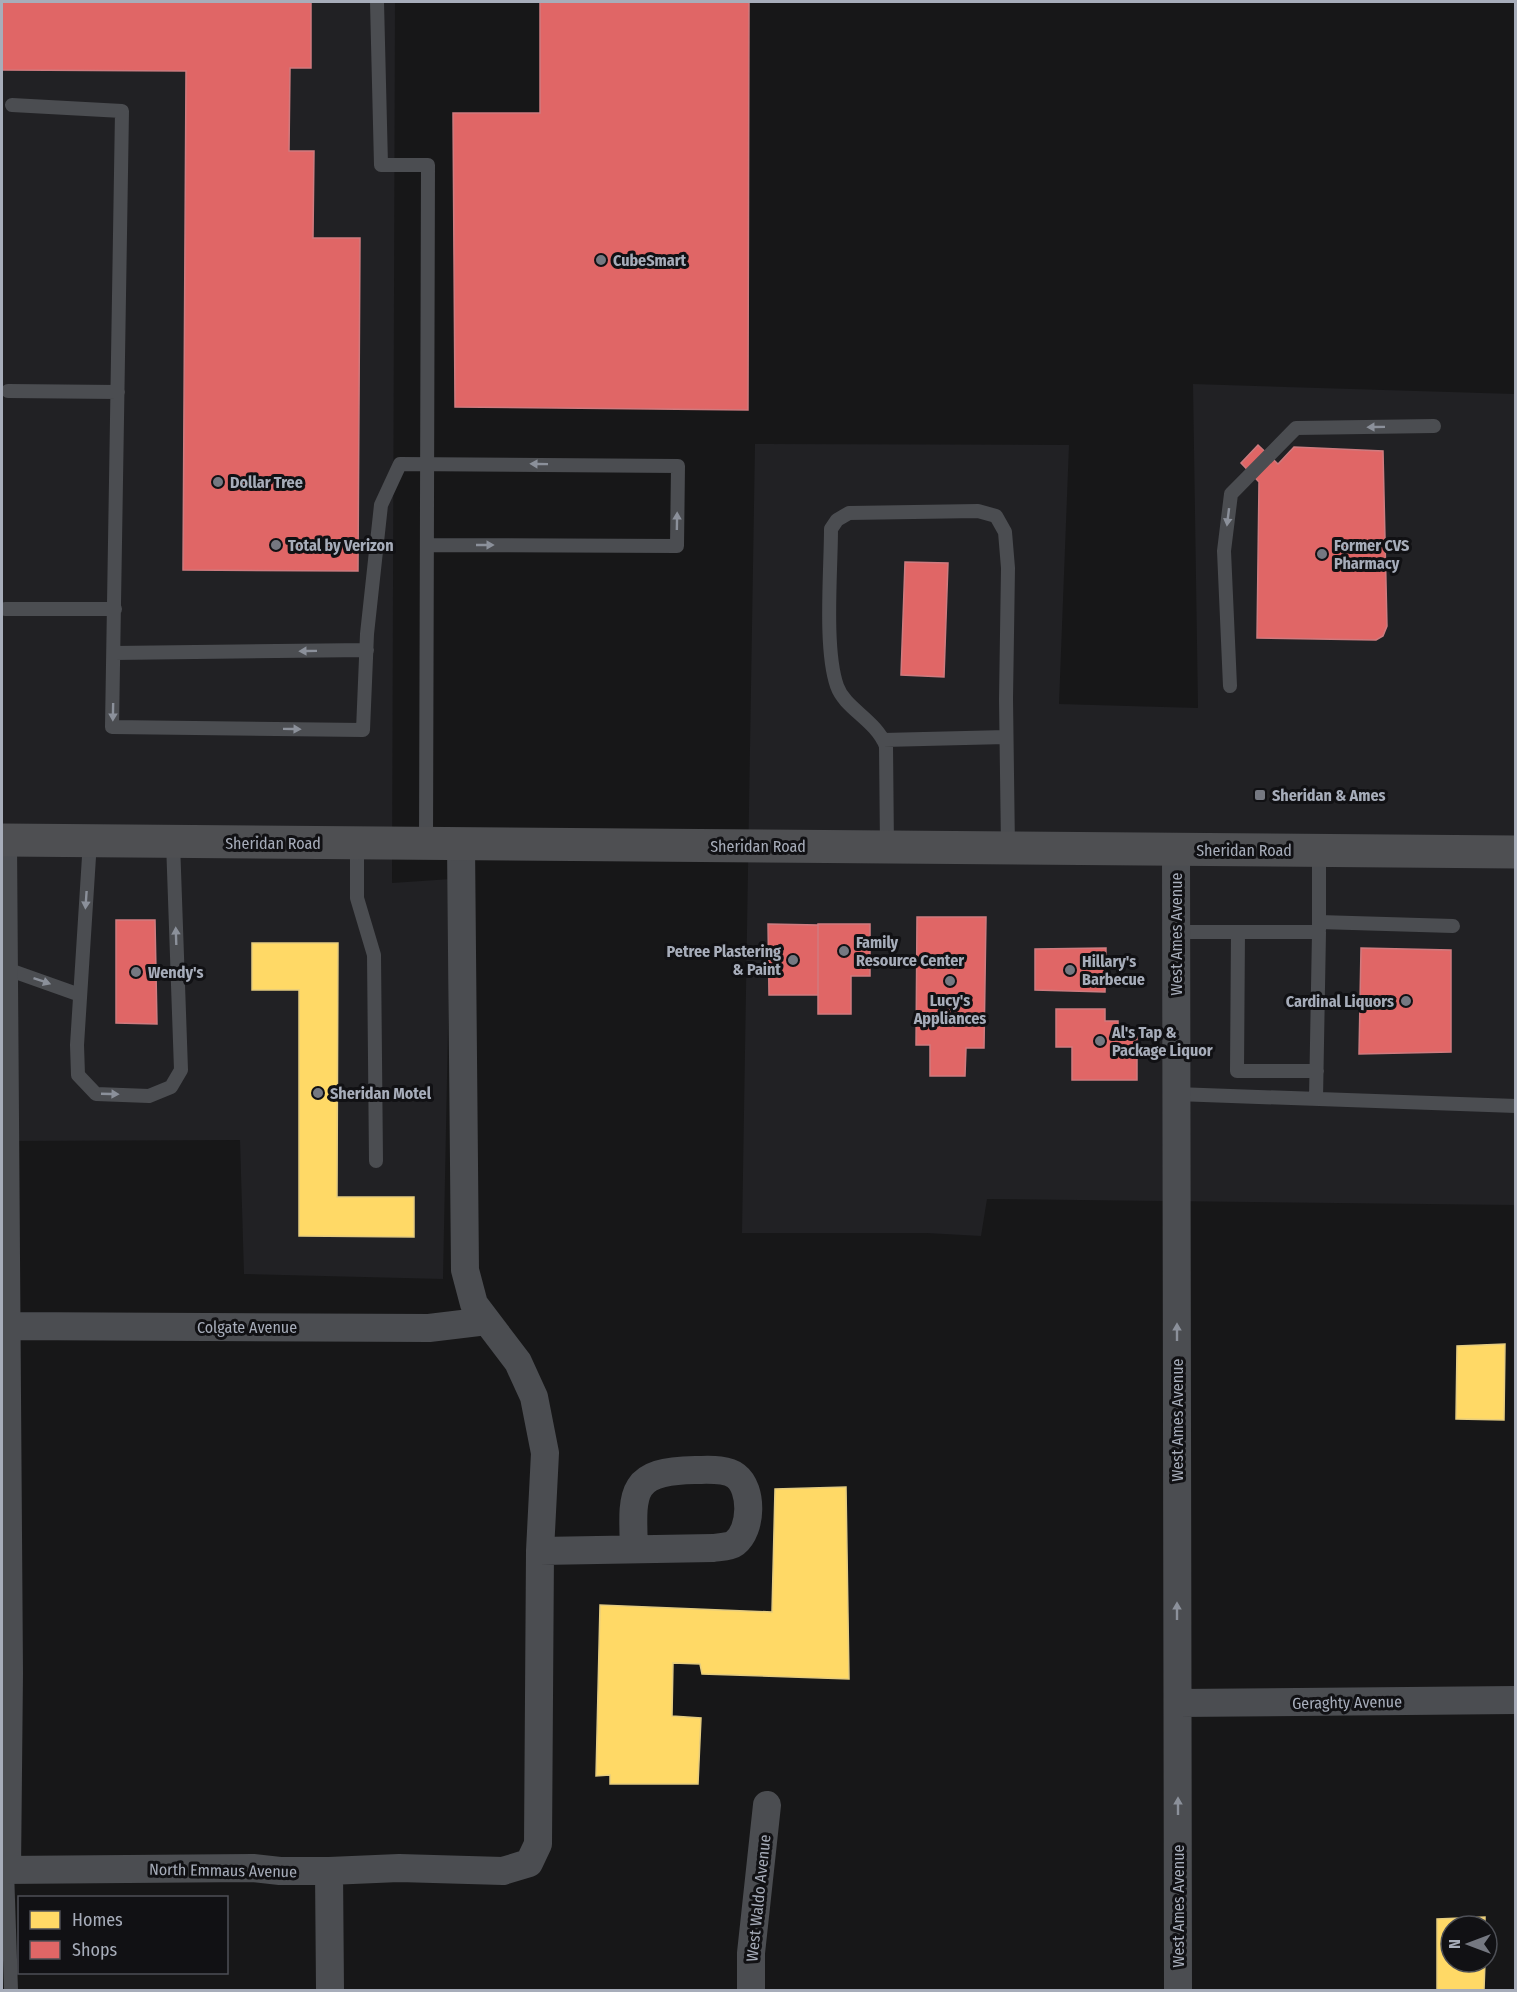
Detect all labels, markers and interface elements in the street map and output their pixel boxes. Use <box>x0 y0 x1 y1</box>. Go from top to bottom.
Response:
place label: CubeSmart <box>613 251 687 270</box>
marker: CubeSmart <box>594 253 608 267</box>
one-way arrow <box>1366 422 1385 431</box>
one-way arrow <box>529 459 548 469</box>
place label: Dollar Tree <box>230 473 303 492</box>
marker: Dollar Tree <box>211 475 225 489</box>
one-way arrow <box>1224 507 1233 526</box>
one-way arrow <box>672 512 682 531</box>
place label: Total by Verizon <box>288 536 394 555</box>
place label: Former CVS Pharmacy <box>1334 536 1409 573</box>
marker: Total by Verizon <box>269 538 283 552</box>
one-way arrow <box>476 540 495 550</box>
marker: Former CVS Pharmacy <box>1315 547 1329 561</box>
one-way arrow <box>299 646 318 656</box>
one-way arrow <box>108 702 117 721</box>
one-way arrow <box>283 725 302 734</box>
place label: Sheridan & Ames <box>1272 786 1386 805</box>
marker: Sheridan & Ames <box>1253 788 1267 802</box>
street label: Sheridan Road <box>225 834 321 853</box>
street label: Sheridan Road <box>710 837 806 856</box>
street label: Sheridan Road <box>1196 841 1292 860</box>
street label: West Ames Avenue <box>1167 872 1186 995</box>
one-way arrow <box>82 890 91 909</box>
one-way arrow <box>172 926 181 945</box>
place label: Family Resource Center <box>856 933 964 970</box>
place label: Petree Plastering & Paint <box>667 942 781 979</box>
marker: Family Resource Center <box>837 944 851 958</box>
place label: Hillary's Barbecue <box>1082 952 1145 989</box>
marker: Petree Plastering & Paint <box>786 953 800 967</box>
place label: Wendy's <box>148 963 203 982</box>
marker: Hillary's Barbecue <box>1063 963 1077 977</box>
marker: Wendy's <box>129 965 143 979</box>
marker: Lucy's Appliances <box>943 974 957 988</box>
one-way arrow <box>33 977 51 987</box>
place label: Lucy's Appliances <box>913 991 986 1028</box>
place label: Cardinal Liquors <box>1286 992 1394 1011</box>
marker: Cardinal Liquors <box>1399 994 1413 1008</box>
place label: Al's Tap & Package Liquor <box>1111 1023 1213 1060</box>
marker: Al's Tap & Package Liquor <box>1093 1034 1107 1048</box>
place label: Sheridan Motel <box>330 1084 432 1103</box>
marker: Sheridan Motel <box>311 1086 325 1100</box>
one-way arrow <box>101 1090 120 1099</box>
street label: Colgate Avenue <box>197 1318 297 1337</box>
one-way arrow <box>1172 1323 1182 1342</box>
street label: West Ames Avenue <box>1168 1358 1187 1481</box>
one-way arrow <box>1172 1602 1182 1621</box>
street label: Geraghty Avenue <box>1292 1692 1402 1713</box>
one-way arrow <box>1173 1797 1183 1816</box>
street label: West Waldo Avenue <box>742 1833 775 1963</box>
street label: West Ames Avenue <box>1169 1844 1188 1967</box>
street label: North Emmaus Avenue <box>149 1860 297 1881</box>
legend <box>18 1896 228 1974</box>
text: Homes <box>72 1909 123 1931</box>
north arrow <box>1439 1914 1499 1974</box>
text: Shops <box>72 1939 117 1961</box>
text: N <box>1445 1939 1464 1949</box>

